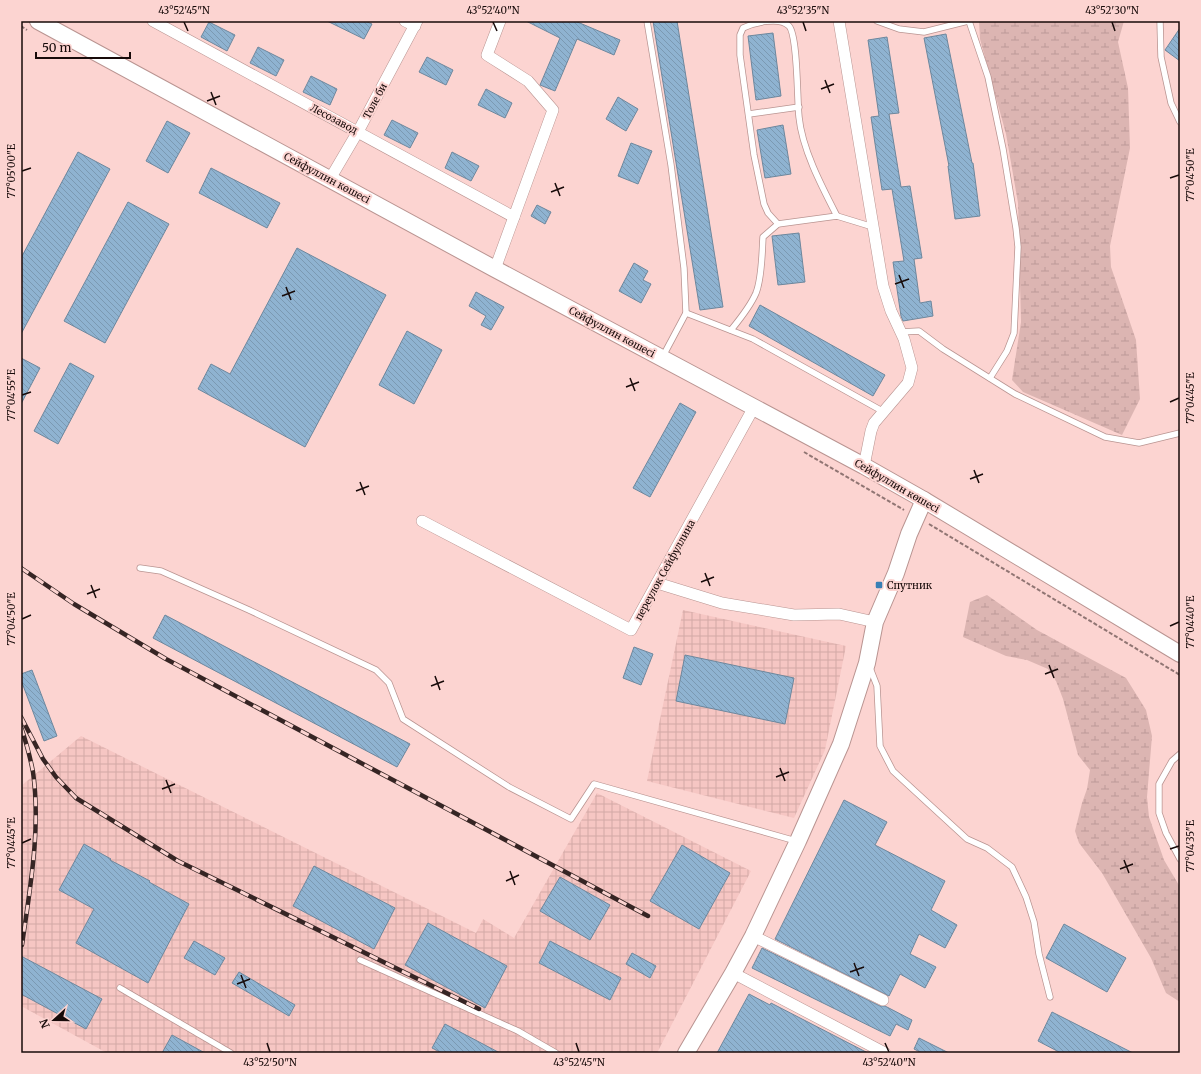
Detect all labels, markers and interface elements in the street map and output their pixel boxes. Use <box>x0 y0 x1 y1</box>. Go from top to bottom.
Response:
text: 43°52'45"N <box>158 4 210 17</box>
text: 43°52'40"N <box>466 4 520 17</box>
text: 43°52'35"N <box>777 4 829 17</box>
text: 43°52'30"N <box>1085 4 1139 17</box>
scale bar <box>36 34 130 60</box>
text: 50 m <box>42 40 71 55</box>
street label: Толе би <box>360 81 390 121</box>
street label: Лесозавод <box>308 101 360 137</box>
text: 77°05'00"E <box>5 143 18 198</box>
text: 77°04'50"E <box>1184 148 1197 202</box>
street label: Сейфуллин көшесі <box>282 150 372 206</box>
street label: Сейфуллин көшесі <box>567 304 657 360</box>
text: 77°04'55"E <box>5 368 18 421</box>
text: 77°04'45"E <box>1184 372 1197 424</box>
street label: Сейфуллин көшесі <box>852 456 942 516</box>
street label: переулок Сейфуллина <box>632 517 698 623</box>
place label: Спутник <box>887 579 933 592</box>
marker: Спутник <box>874 580 884 590</box>
text: 77°04'50"E <box>5 592 18 646</box>
text: 77°04'40"E <box>1184 595 1197 648</box>
text: 77°04'45"E <box>5 817 18 869</box>
text: 77°04'35"E <box>1184 819 1197 872</box>
north arrow <box>34 1000 74 1040</box>
text: N <box>36 1017 53 1030</box>
text: 43°52'50"N <box>243 1056 297 1069</box>
text: 43°52'45"N <box>553 1056 605 1069</box>
text: 43°52'40"N <box>862 1056 916 1069</box>

